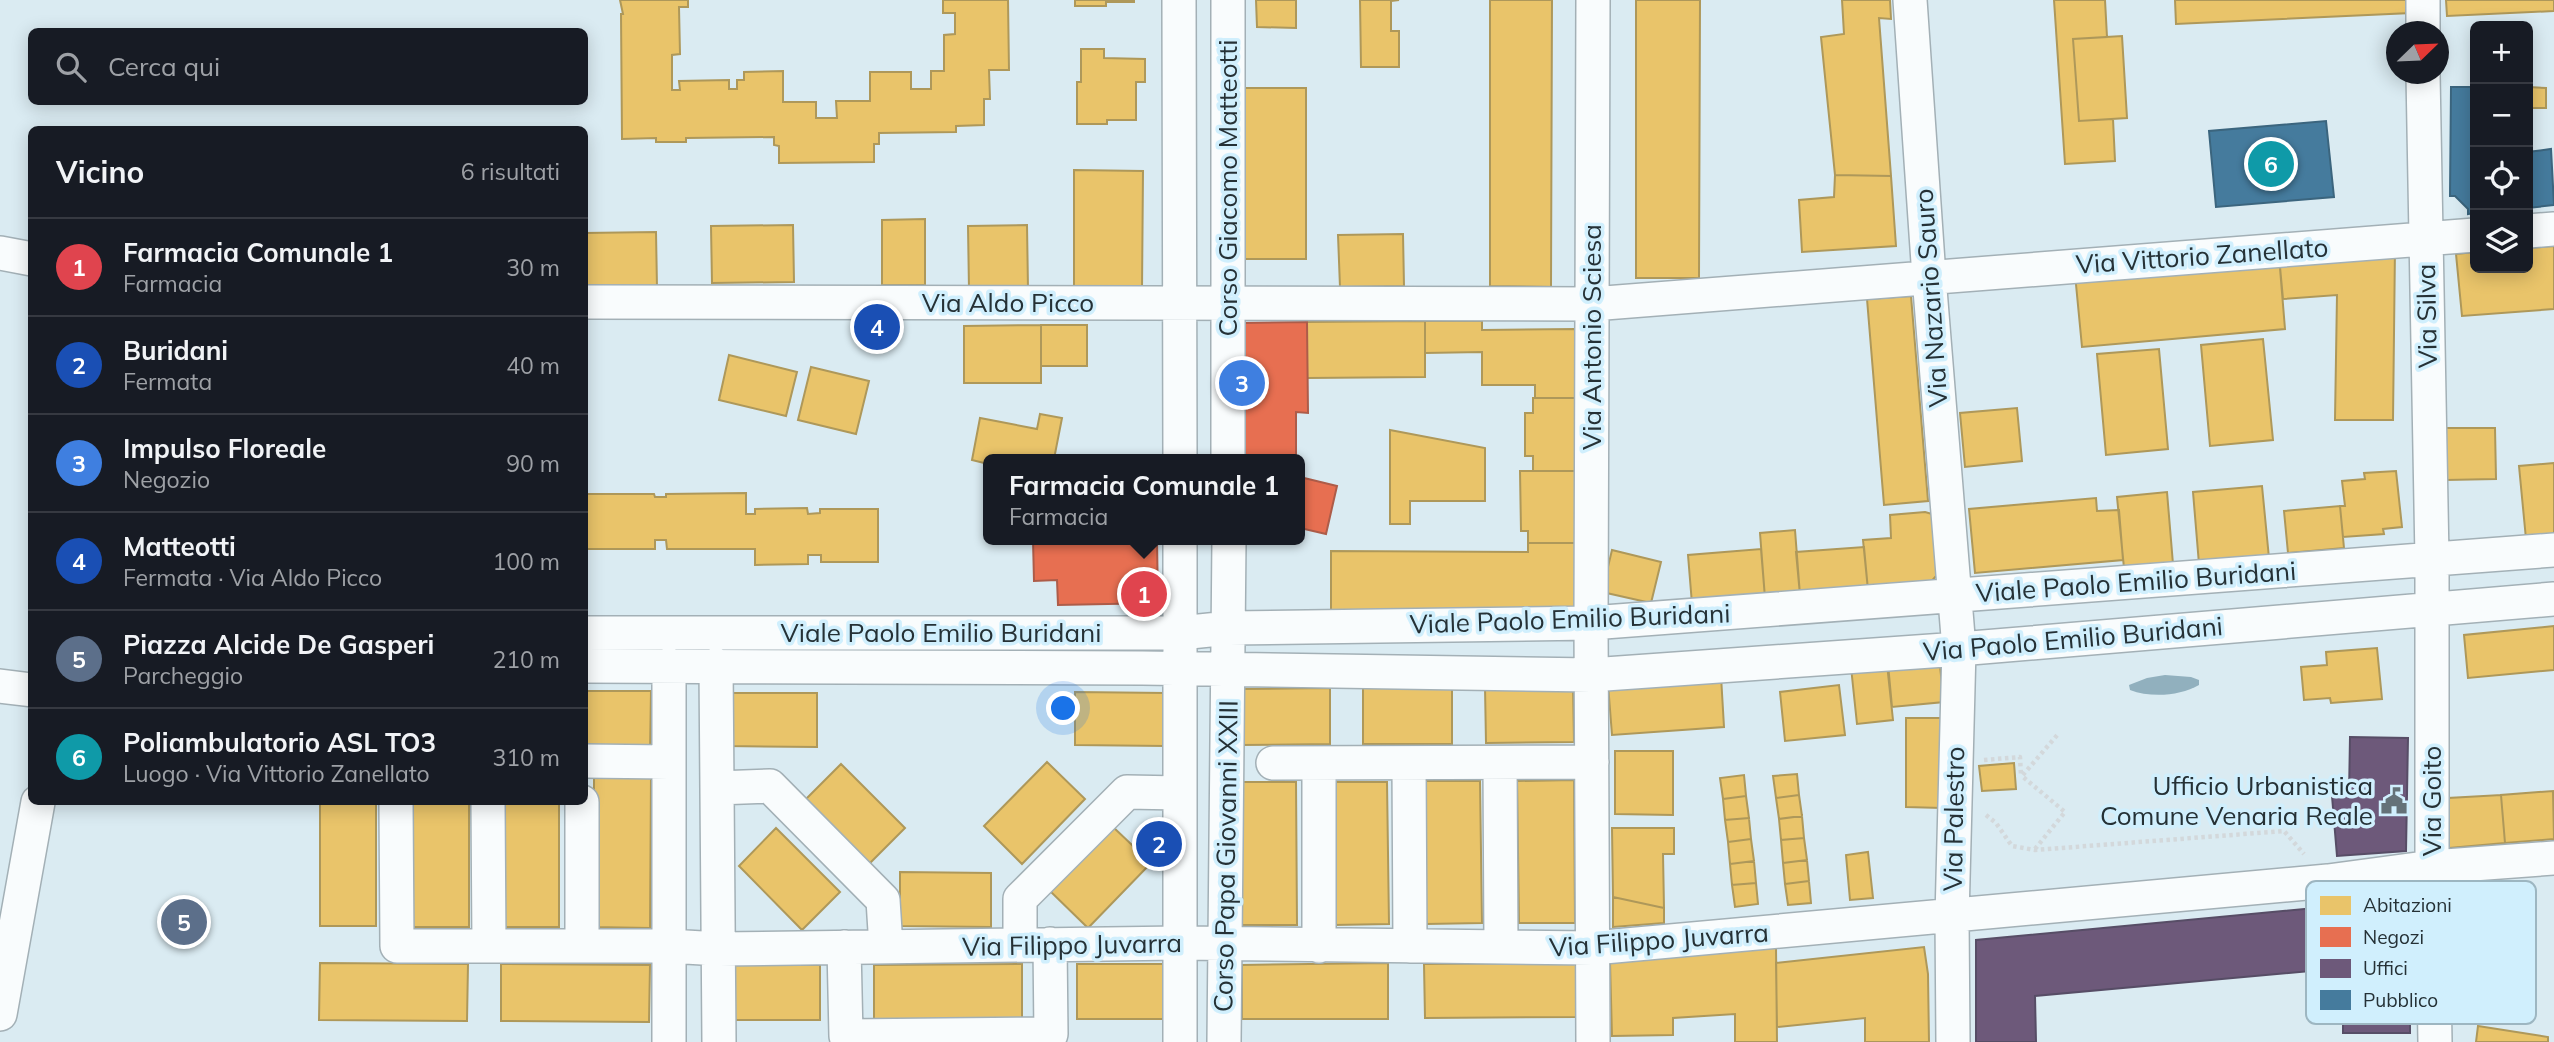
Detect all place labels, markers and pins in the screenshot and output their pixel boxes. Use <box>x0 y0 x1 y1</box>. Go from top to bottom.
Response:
pin: 6 <box>2248 138 2294 190</box>
pin: 4 <box>854 301 900 353</box>
pin: 3 <box>1219 357 1265 409</box>
pin: 1 <box>1121 568 1167 620</box>
place label: Ufficio Urbanistica Comune Venaria Reale <box>2100 769 2373 832</box>
public building icon: Ufficio Urbanistica Comune Venaria Reale <box>2379 786 2409 816</box>
pin: 2 <box>1136 818 1182 870</box>
pin: 5 <box>161 896 207 948</box>

